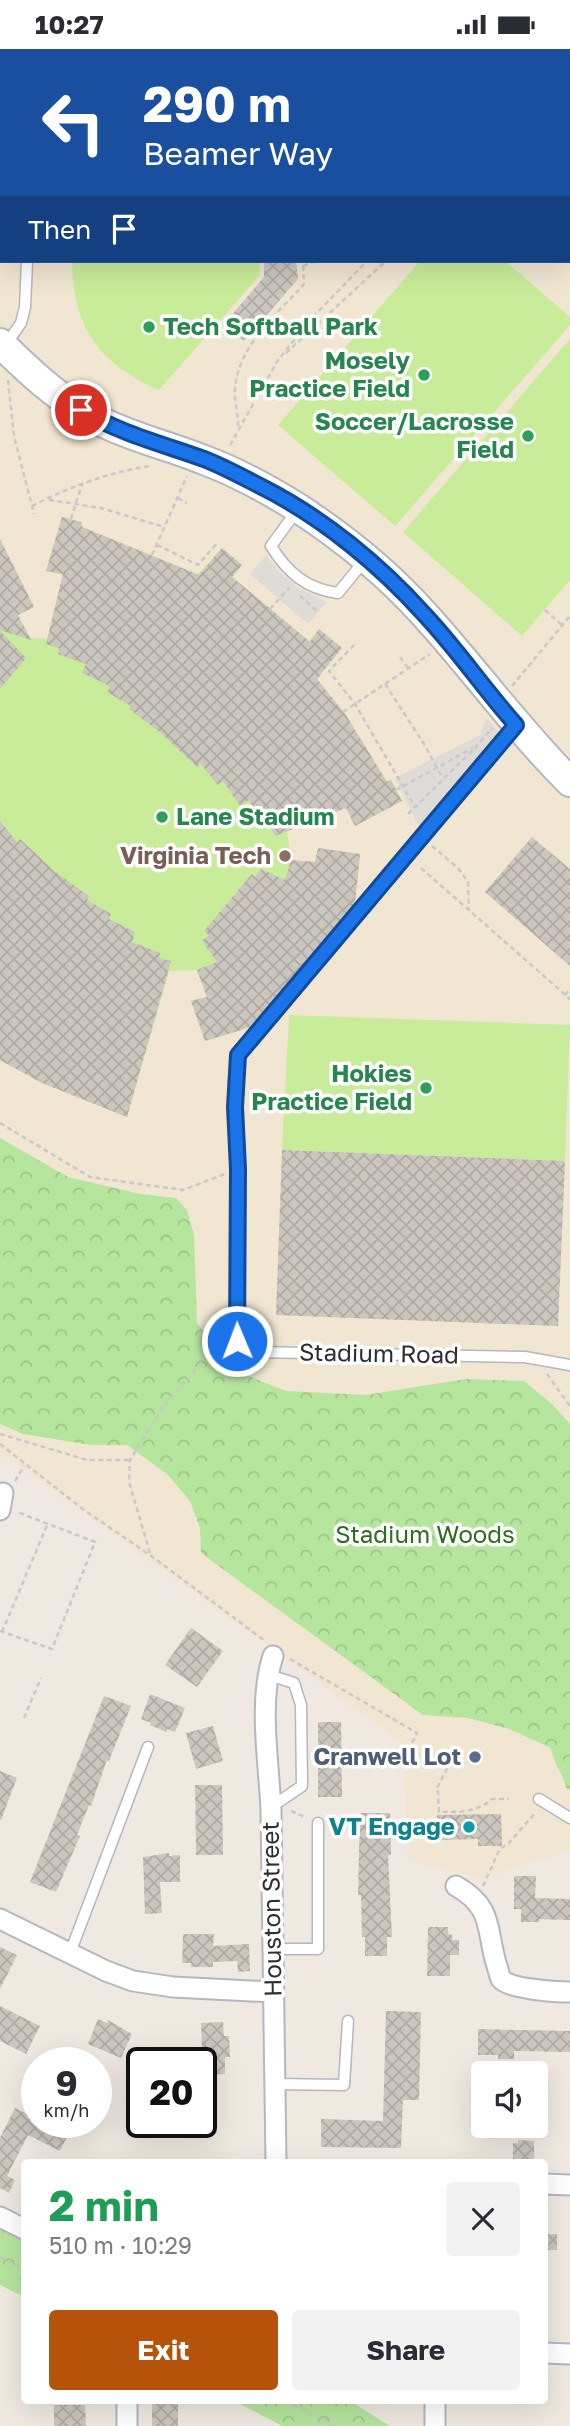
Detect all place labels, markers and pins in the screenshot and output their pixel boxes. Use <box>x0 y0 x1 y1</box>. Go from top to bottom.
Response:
place label: Tech Softball Park <box>163 311 378 340</box>
marker: Tech Softball Park <box>141 319 157 335</box>
place label: Mosely Practice Field <box>249 345 411 402</box>
marker: Mosely Practice Field <box>416 367 432 383</box>
pin <box>51 380 111 440</box>
place label: Soccer/Lacrosse Field <box>315 406 514 463</box>
marker: Soccer/Lacrosse Field <box>520 428 536 444</box>
place label: Lane Stadium <box>176 801 335 830</box>
marker: Lane Stadium <box>154 809 170 825</box>
place label: Virginia Tech <box>120 840 271 869</box>
marker: Virginia Tech <box>277 848 293 864</box>
place label: Hokies Practice Field <box>251 1058 412 1115</box>
marker: Hokies Practice Field <box>418 1080 434 1096</box>
place label: Cranwell Lot <box>313 1741 461 1770</box>
marker: Cranwell Lot <box>467 1749 483 1765</box>
place label: VT Engage <box>329 1811 455 1840</box>
marker: VT Engage <box>461 1819 477 1835</box>

